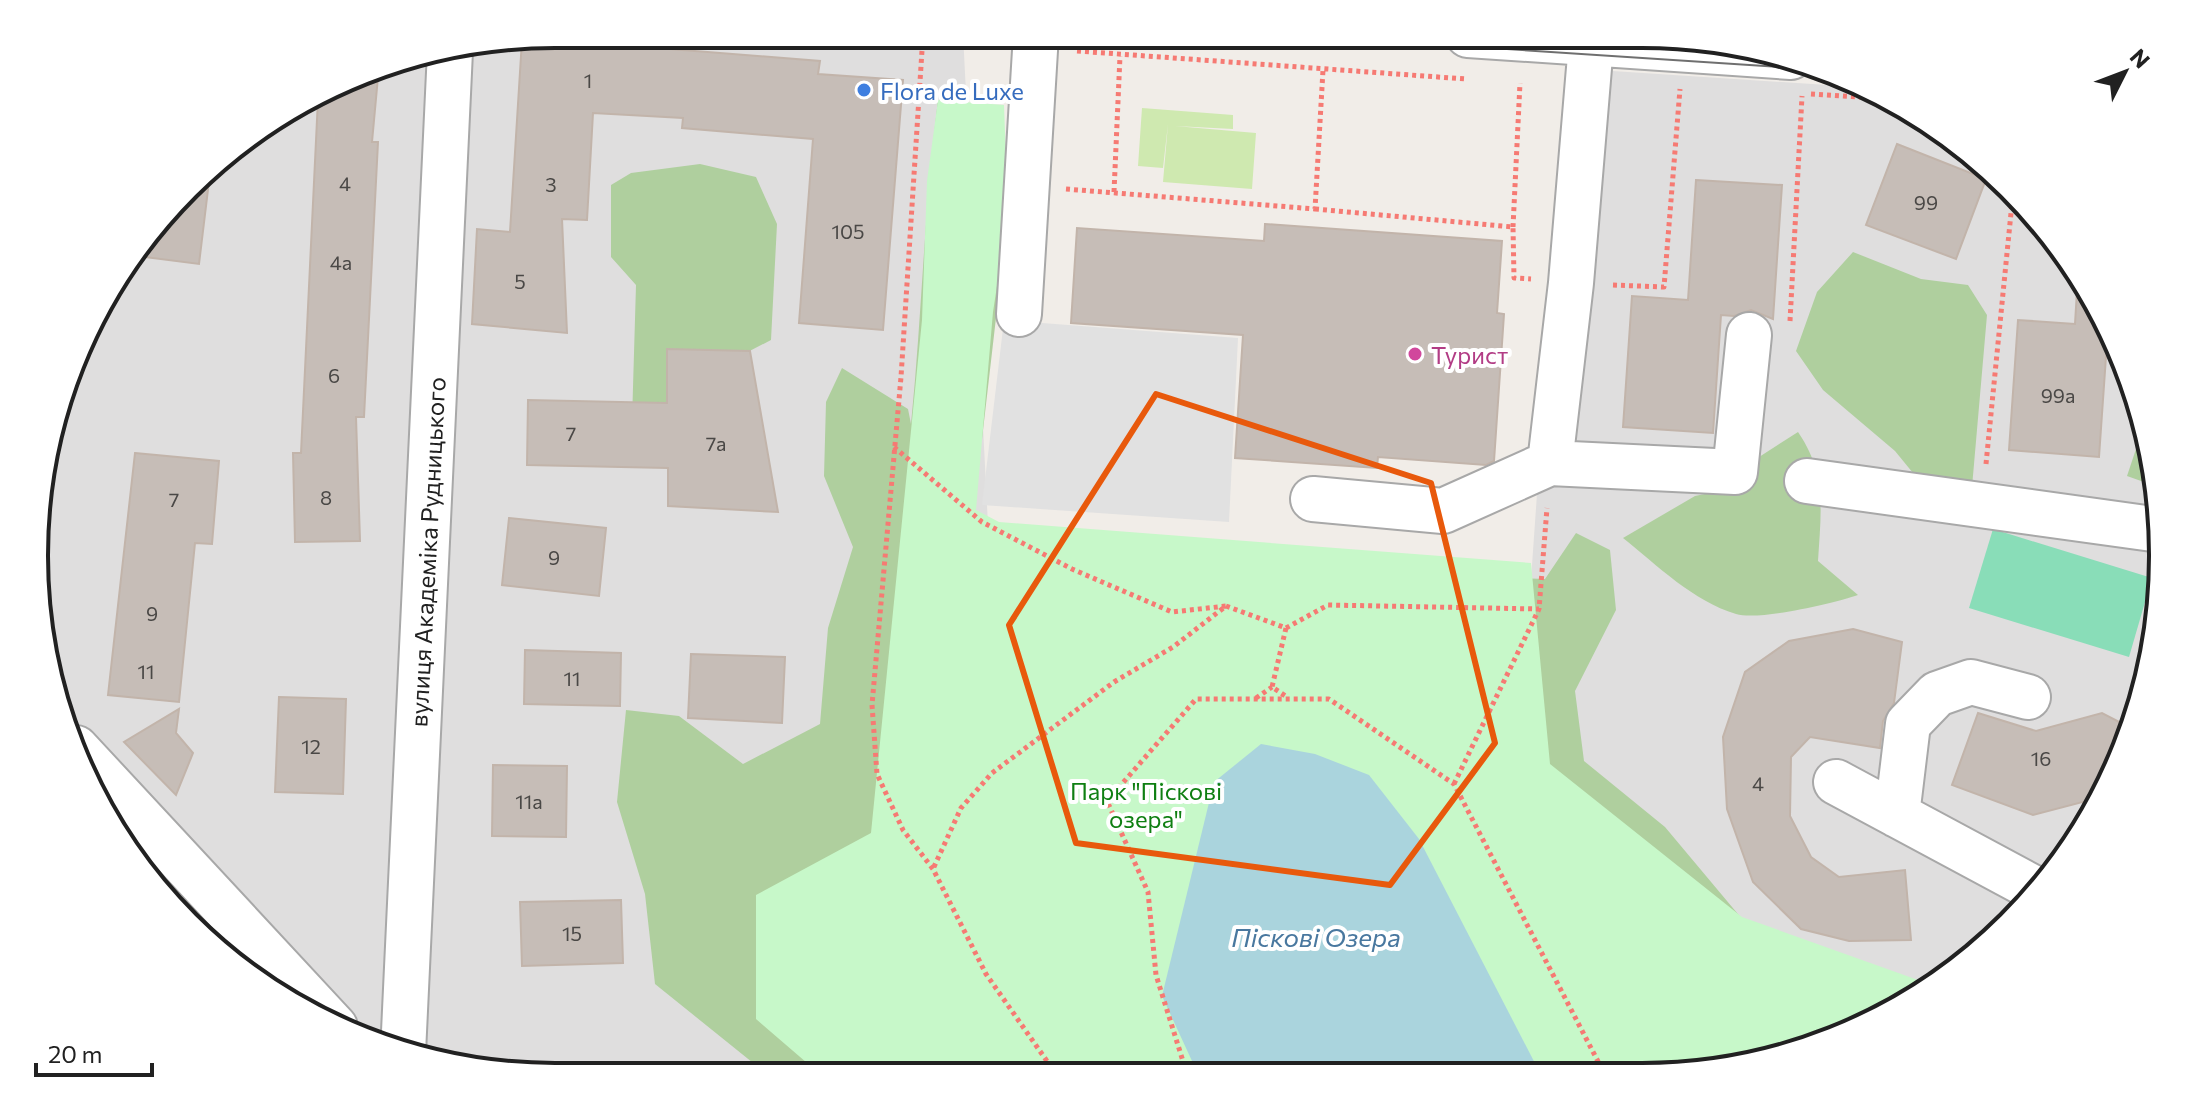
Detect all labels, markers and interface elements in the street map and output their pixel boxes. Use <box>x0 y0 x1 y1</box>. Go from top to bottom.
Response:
north arrow <box>2085 32 2165 112</box>
text: N <box>2125 43 2156 73</box>
house number: 1 <box>584 68 592 92</box>
place label: Flora de Luxe <box>880 76 1024 105</box>
marker: Flora de Luxe <box>855 81 873 99</box>
house number: 4 <box>339 171 351 195</box>
house number: 3 <box>545 172 557 196</box>
house number: 99 <box>1914 190 1938 214</box>
house number: 105 <box>831 219 865 243</box>
house number: 4а <box>330 250 352 274</box>
house number: 5 <box>514 269 526 293</box>
place label: Турист <box>1431 340 1508 369</box>
marker: Турист <box>1406 345 1424 363</box>
house number: 6 <box>328 363 340 387</box>
street label: вулиця Академіка Рудницького <box>403 376 451 728</box>
house number: 99а <box>2041 383 2075 407</box>
house number: 7 <box>566 421 576 445</box>
house number: 7а <box>706 431 726 455</box>
house number: 8 <box>320 485 332 509</box>
house number: 7 <box>169 487 179 511</box>
house number: 9 <box>548 545 560 569</box>
house number: 9 <box>146 601 158 625</box>
house number: 11 <box>137 659 155 683</box>
house number: 11 <box>563 666 581 690</box>
house number: 12 <box>301 734 321 758</box>
house number: 16 <box>2031 746 2051 770</box>
house number: 4 <box>1752 771 1764 795</box>
park label: Парк "Піскові озера" <box>1070 776 1222 833</box>
house number: 11а <box>515 789 543 813</box>
house number: 15 <box>562 921 582 945</box>
water label: Піскові Озера <box>1231 921 1401 952</box>
scale bar <box>36 1027 152 1077</box>
text: 20 m <box>48 1039 102 1068</box>

